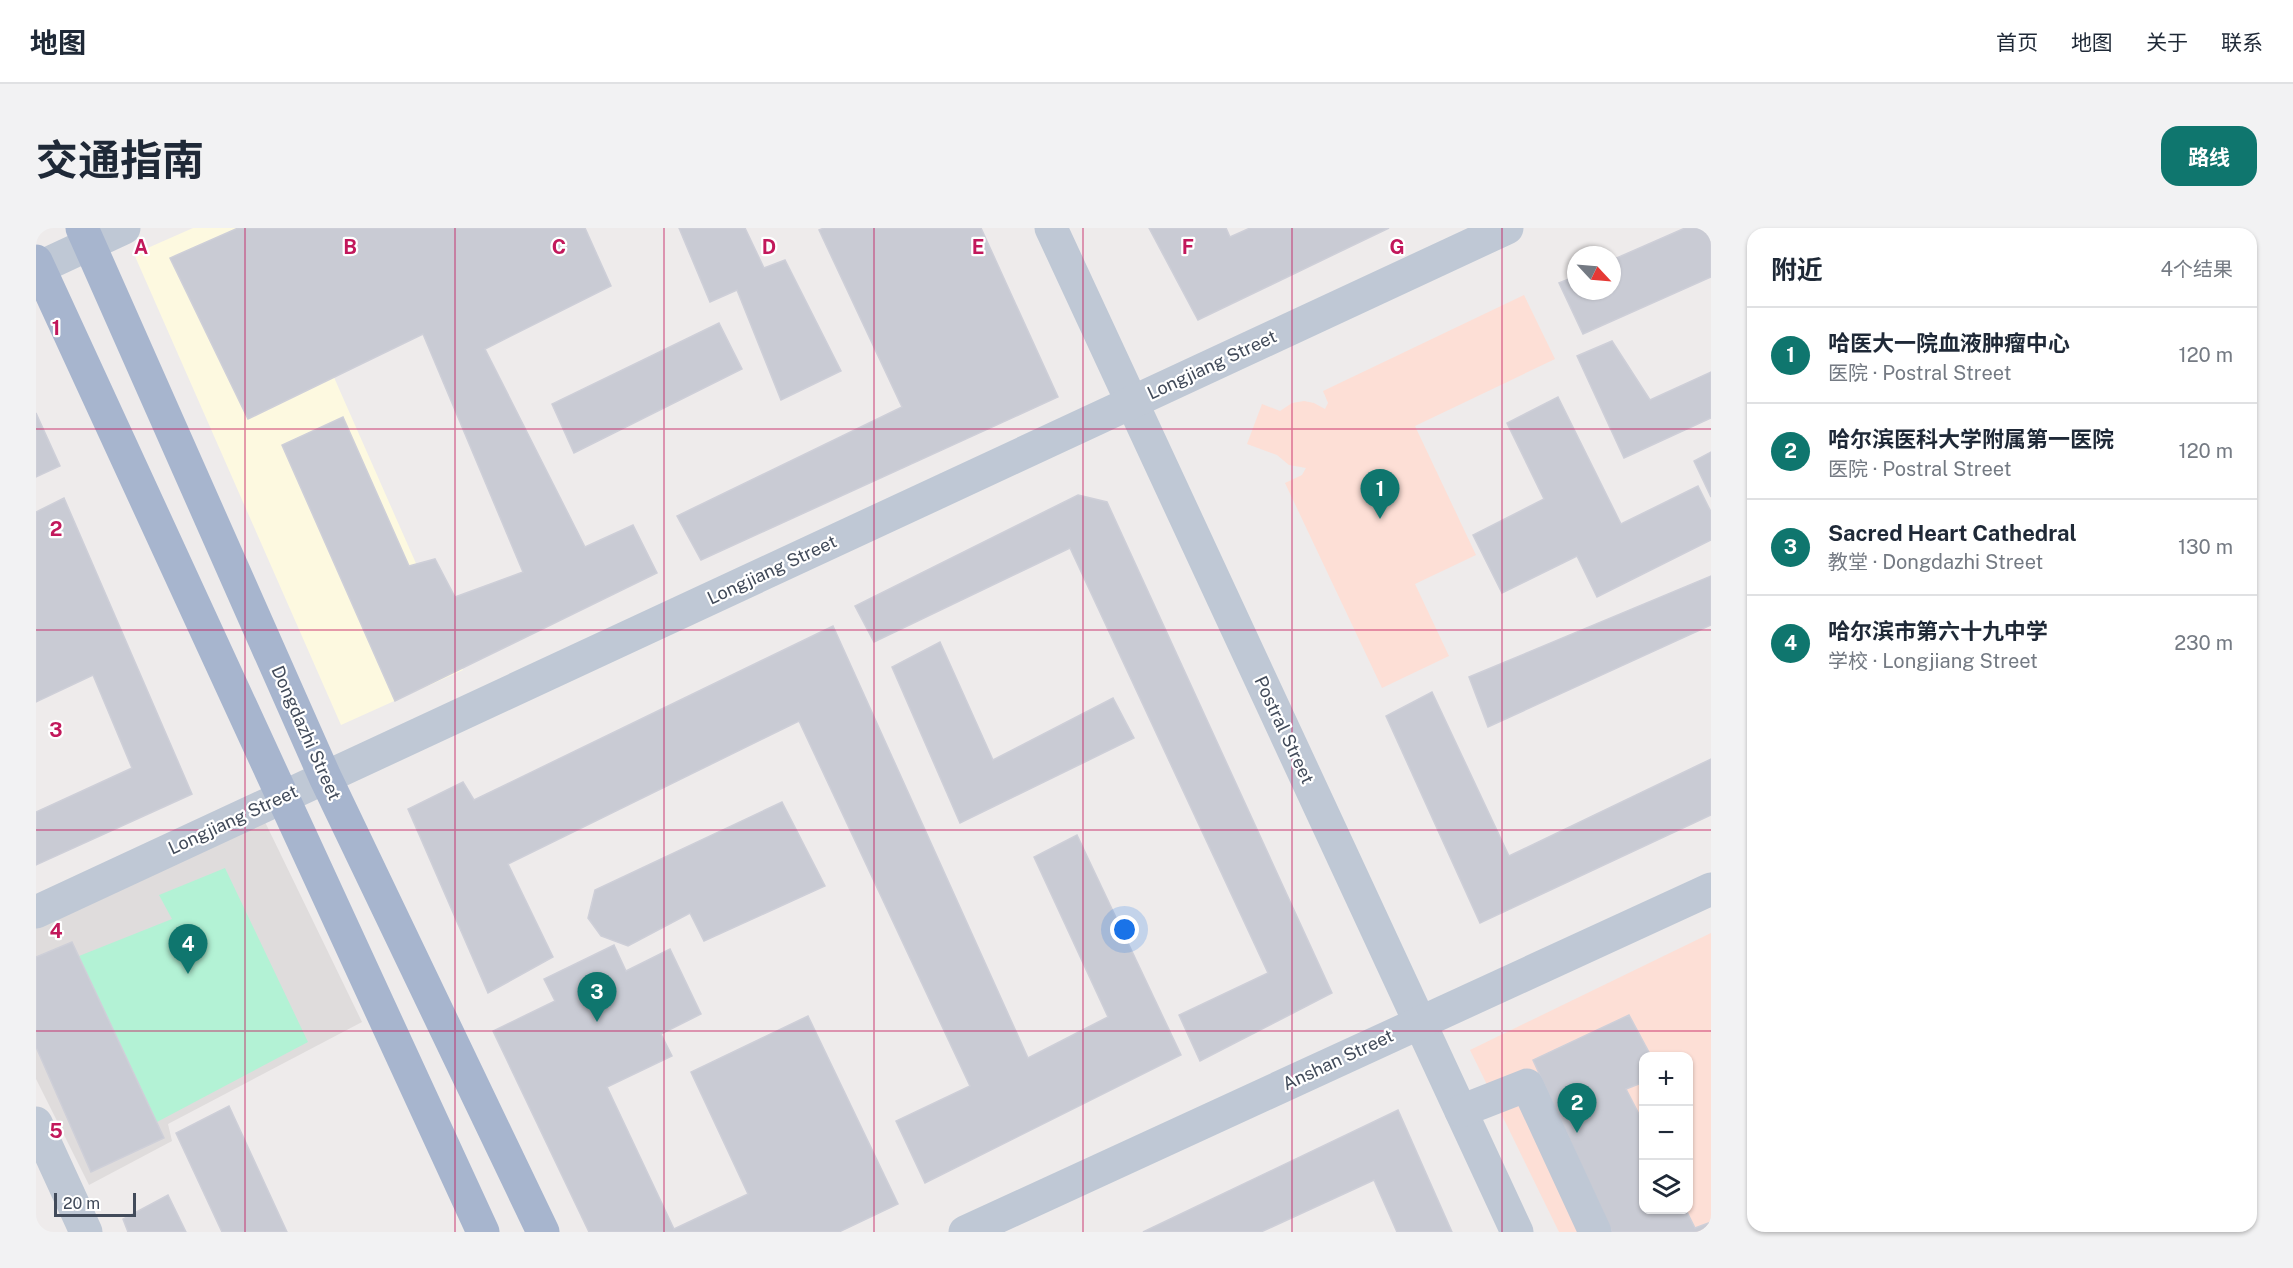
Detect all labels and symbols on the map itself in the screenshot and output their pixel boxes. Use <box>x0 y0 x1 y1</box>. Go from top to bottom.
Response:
text: A <box>134 235 148 259</box>
text: B <box>343 235 357 259</box>
text: C <box>552 235 566 259</box>
text: D <box>762 235 776 259</box>
text: E <box>972 235 984 259</box>
text: F <box>1182 235 1194 259</box>
text: G <box>1389 235 1405 259</box>
north arrow <box>1567 246 1621 300</box>
text: 1 <box>52 316 60 340</box>
street label: Longjiang Street <box>1144 325 1280 404</box>
pin: 1 <box>1360 470 1400 519</box>
text: 2 <box>50 517 62 541</box>
street label: Longjiang Street <box>704 530 840 609</box>
street label: Dongdazhi Street <box>267 662 346 803</box>
street label: Postral Street <box>1250 673 1319 787</box>
text: 3 <box>49 718 63 742</box>
street label: Longjiang Street <box>165 780 301 859</box>
your location <box>1110 915 1139 944</box>
text: 4 <box>49 919 63 943</box>
pin: 4 <box>168 924 208 974</box>
pin: 3 <box>578 972 616 1022</box>
street label: Anshan Street <box>1279 1025 1397 1094</box>
pin: 2 <box>1558 1084 1596 1133</box>
text: 5 <box>49 1119 63 1143</box>
scale bar <box>54 1190 136 1218</box>

